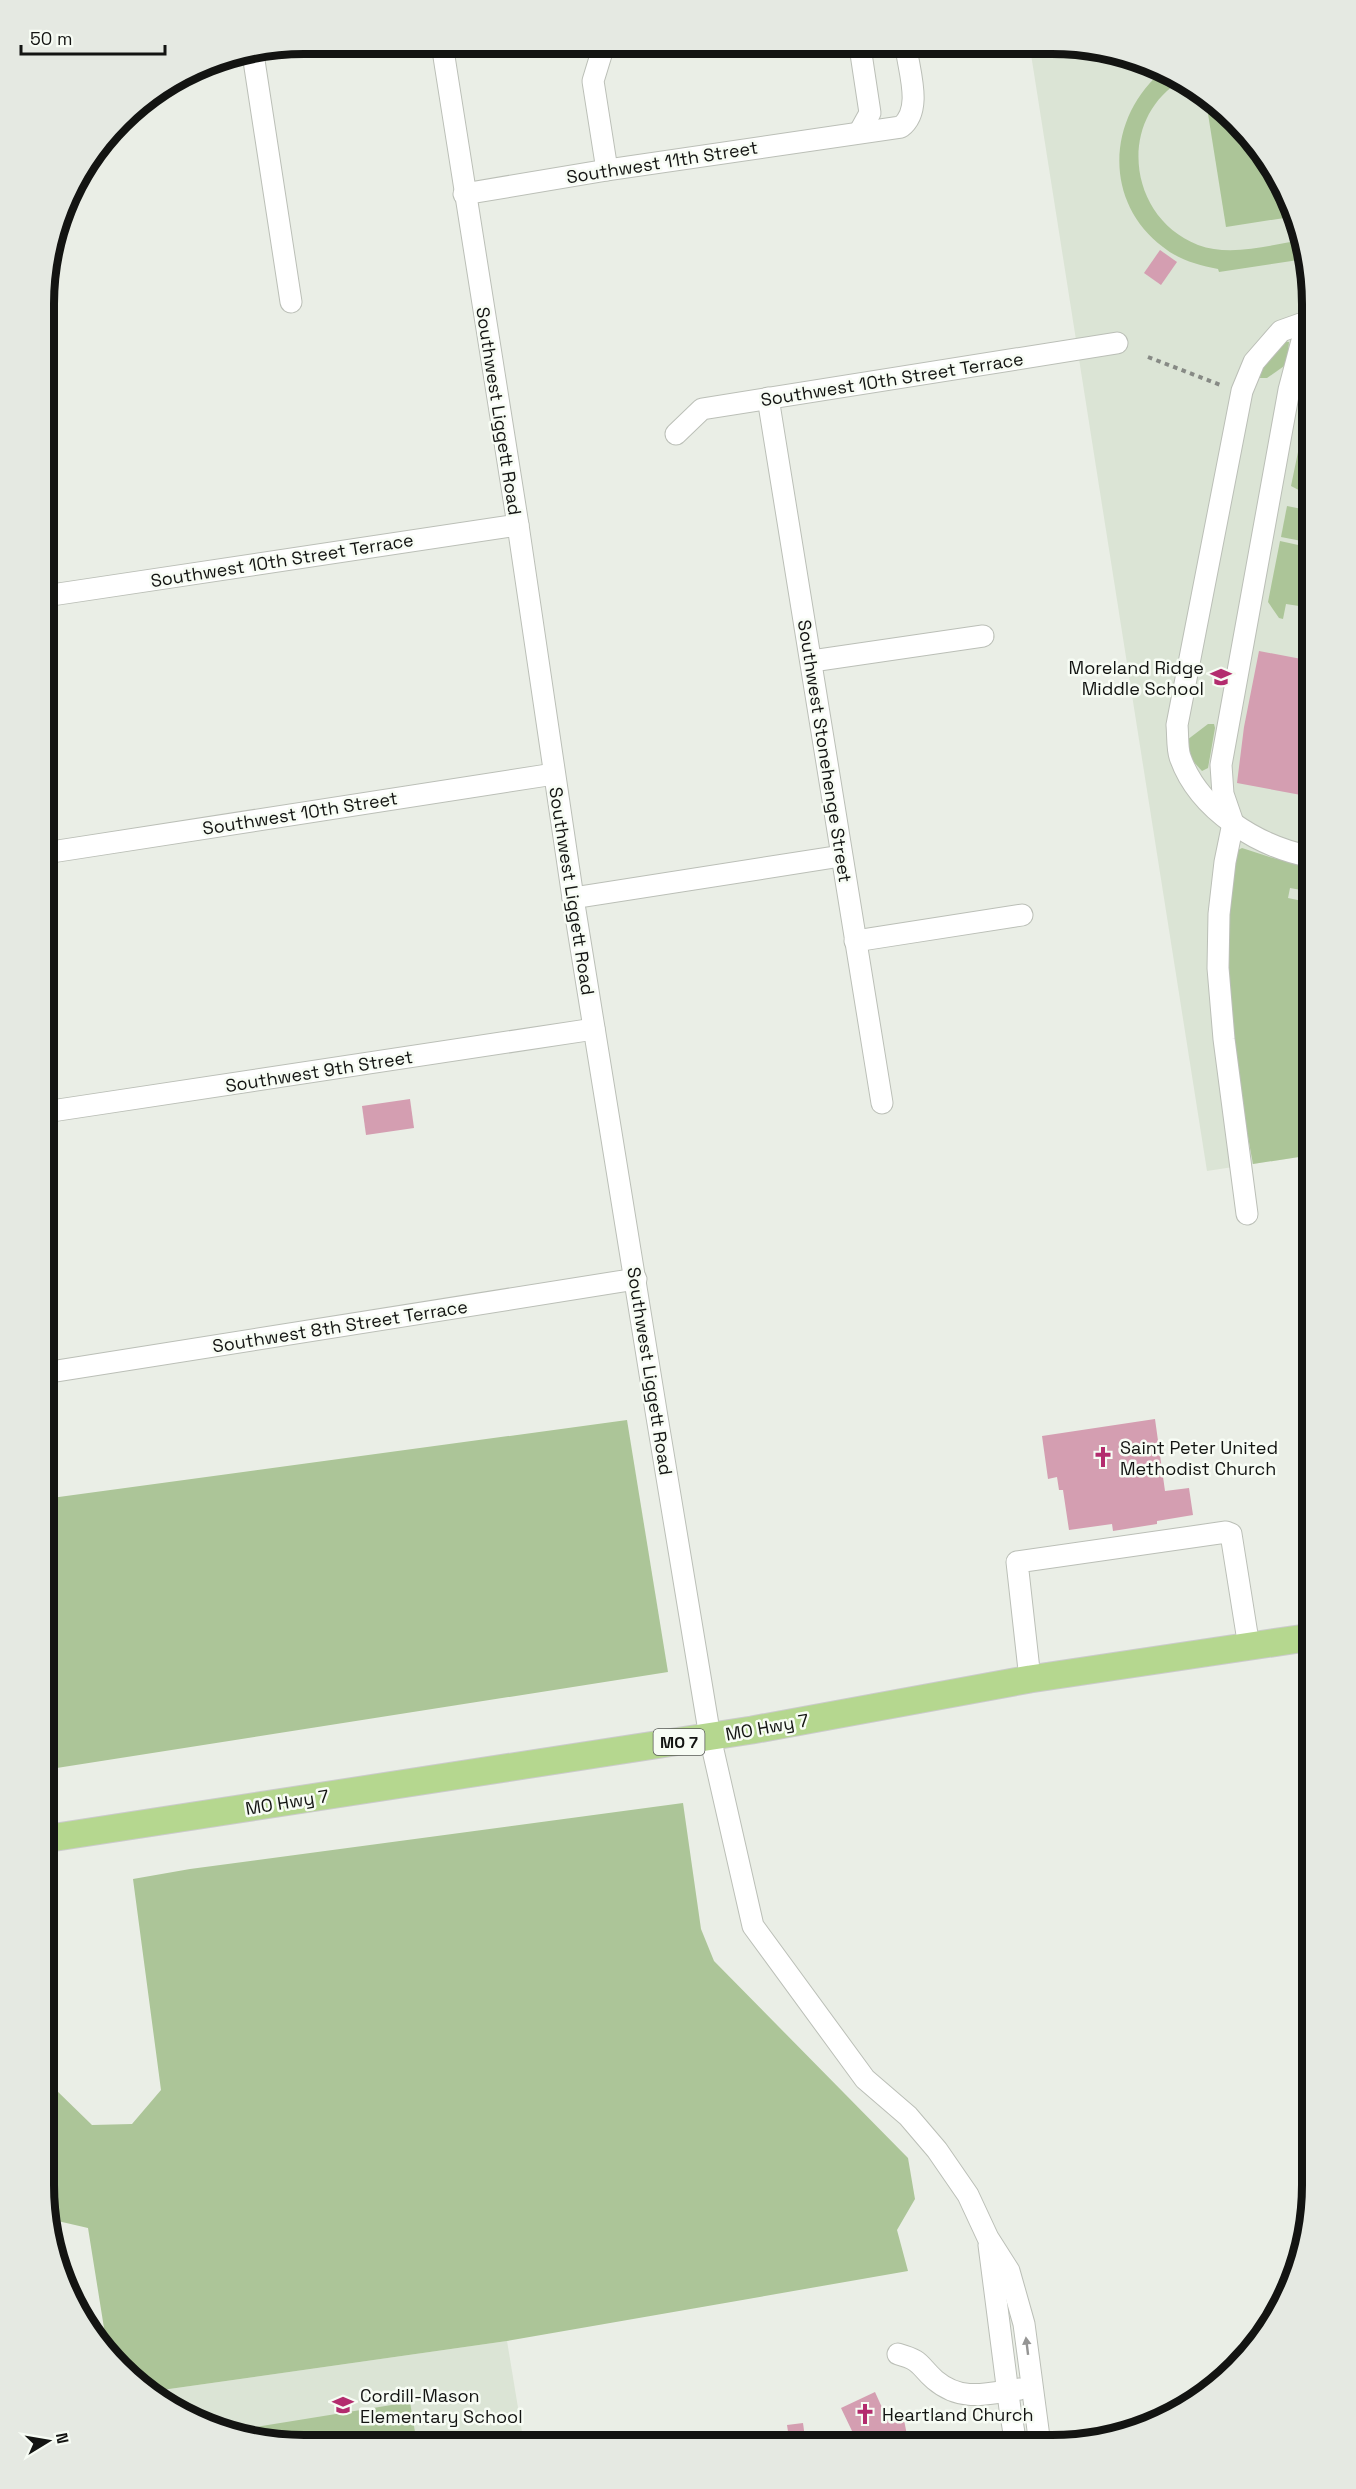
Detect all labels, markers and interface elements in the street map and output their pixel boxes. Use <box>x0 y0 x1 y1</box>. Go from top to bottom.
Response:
scale bar <box>21 18 165 56</box>
text: 50 m <box>30 27 72 50</box>
street label: Southwest 11th Street <box>565 136 759 188</box>
street label: Southwest Liggett Road <box>471 305 527 517</box>
street label: Southwest 10th Street Terrace <box>759 347 1025 411</box>
street label: Southwest 10th Street Terrace <box>149 528 415 592</box>
street label: Southwest Stonehenge Street <box>793 618 857 884</box>
place label: Moreland Ridge Middle School <box>1069 656 1204 700</box>
school or university icon: Moreland Ridge Middle School <box>1209 665 1233 689</box>
street label: Southwest Liggett Road <box>544 785 600 997</box>
street label: Southwest 10th Street <box>201 786 399 840</box>
street label: Southwest 9th Street <box>224 1045 414 1097</box>
street label: Southwest Liggett Road <box>622 1265 678 1477</box>
street label: Southwest 8th Street Terrace <box>211 1294 469 1358</box>
place label: Saint Peter United Methodist Church <box>1120 1436 1278 1480</box>
church icon: Saint Peter United Methodist Church <box>1091 1445 1115 1469</box>
street label: MO Hwy 7 <box>724 1708 810 1746</box>
road number: MO 7 <box>654 1729 704 1755</box>
street label: MO Hwy 7 <box>244 1784 330 1820</box>
one-way arrow <box>1023 2336 1032 2355</box>
place label: Cordill-Mason Elementary School <box>360 2384 523 2428</box>
school or university icon: Cordill-Mason Elementary School <box>331 2393 355 2417</box>
church icon: Heartland Church <box>853 2402 877 2426</box>
place label: Heartland Church <box>882 2403 1034 2426</box>
north arrow <box>18 2411 78 2471</box>
text: N <box>51 2431 74 2446</box>

